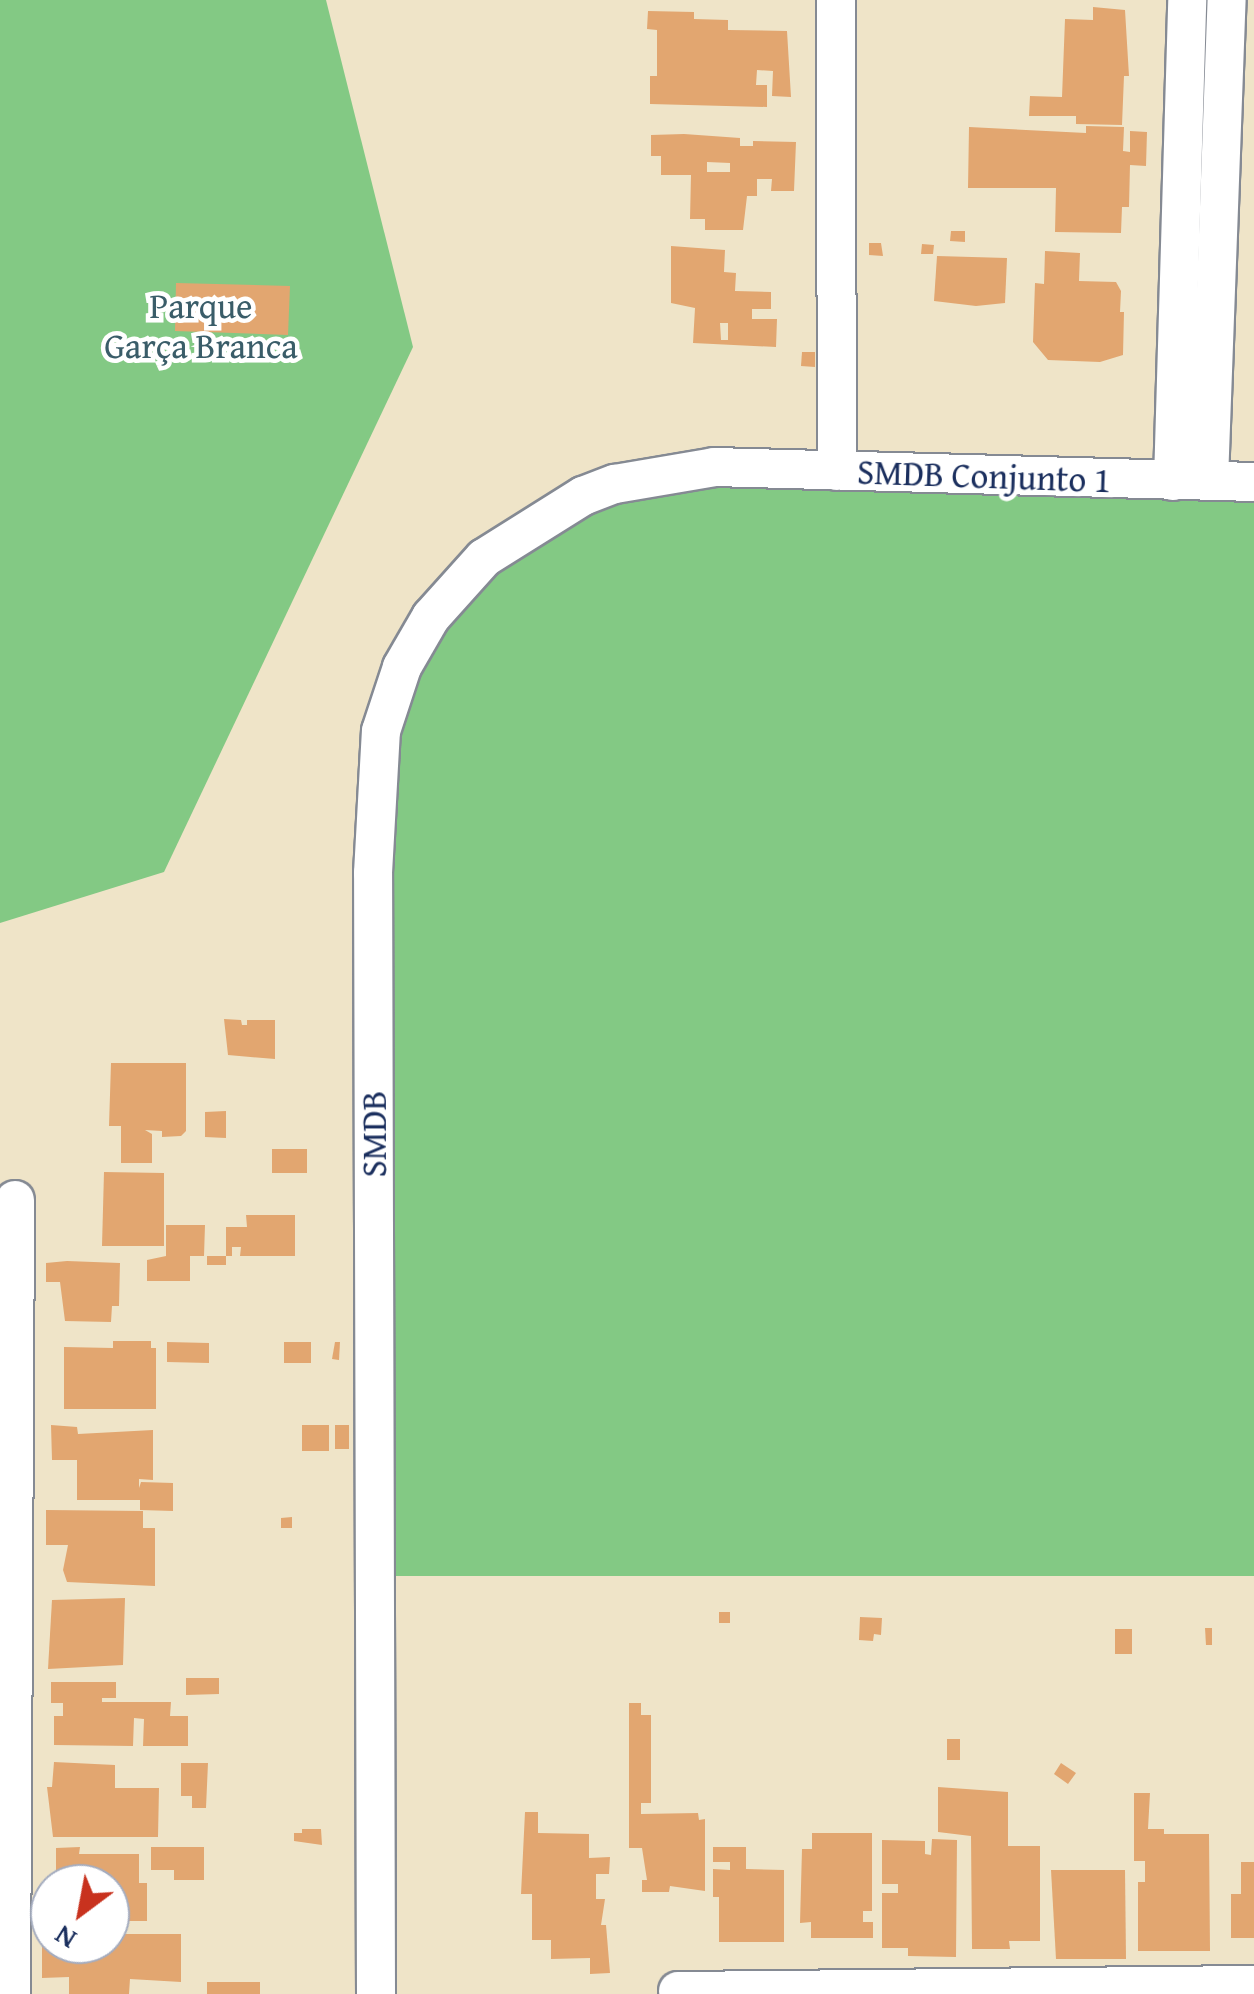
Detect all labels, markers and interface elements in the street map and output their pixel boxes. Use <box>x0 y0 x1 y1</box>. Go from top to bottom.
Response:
park label: Parque Garça Branca <box>104 285 298 367</box>
street label: SMDB Conjunto 1 <box>856 451 1112 501</box>
street label: SMDB <box>353 1091 395 1177</box>
north arrow <box>30 1864 130 1964</box>
text: N <box>46 1916 84 1961</box>

